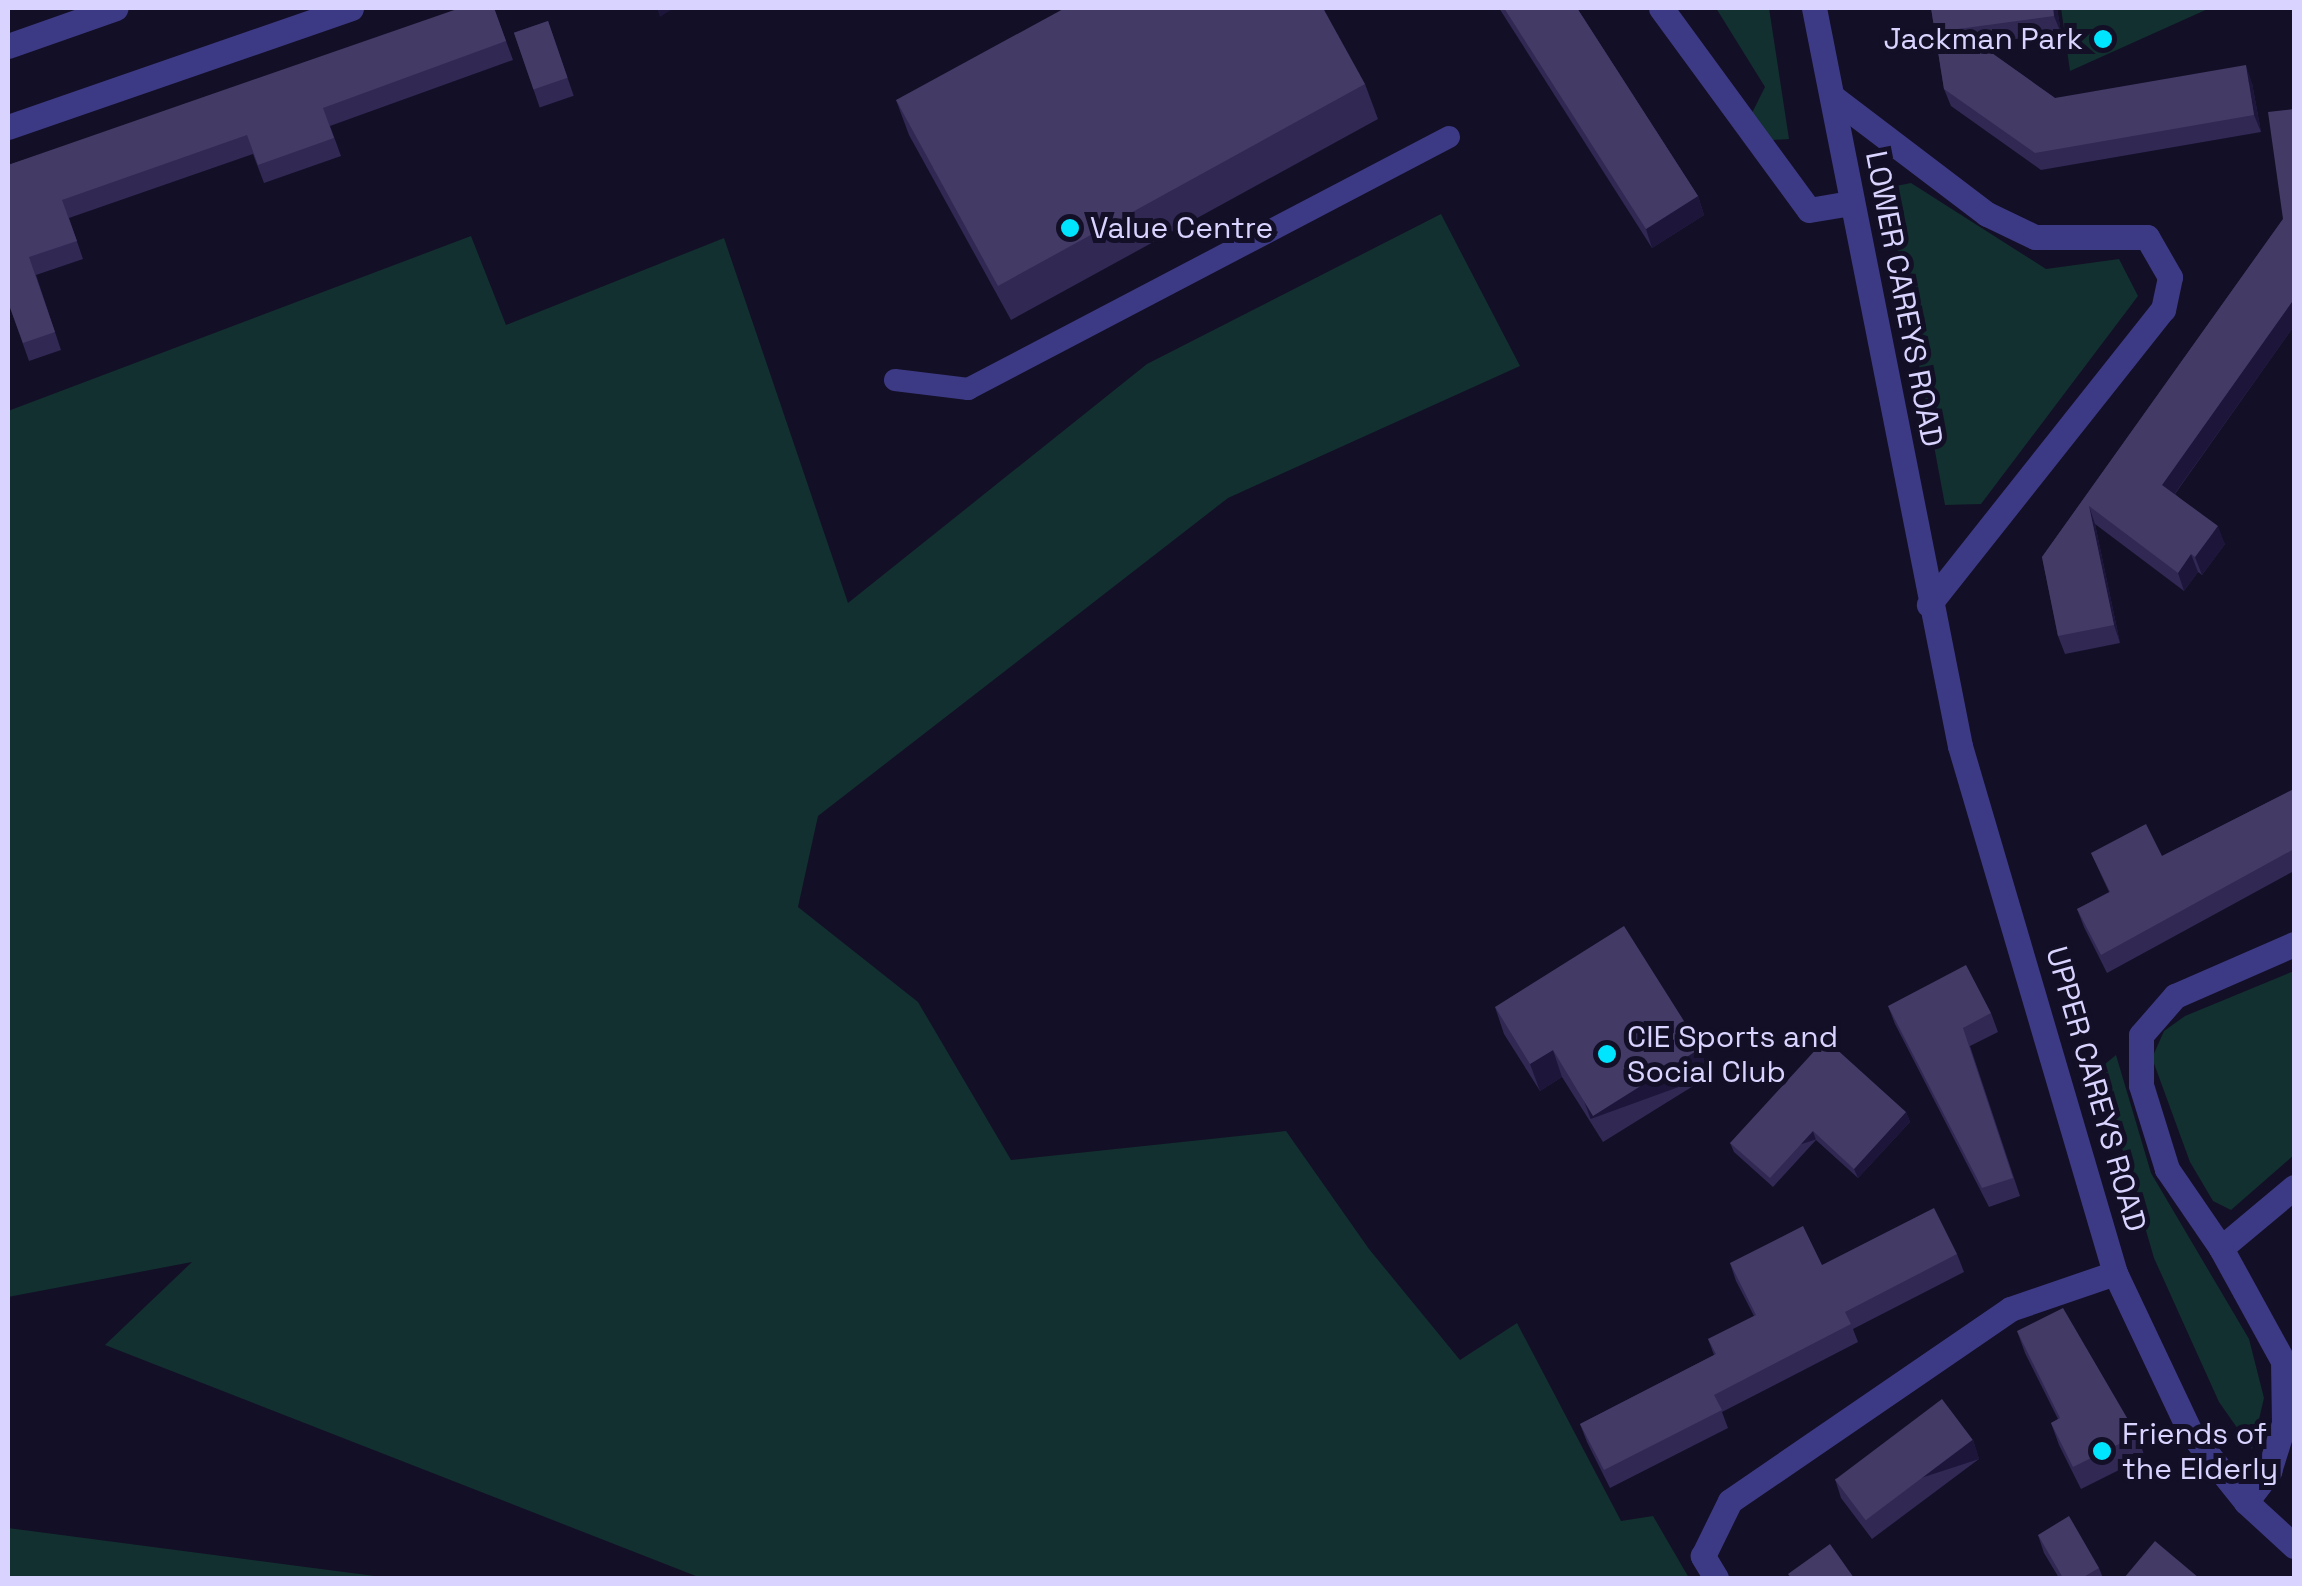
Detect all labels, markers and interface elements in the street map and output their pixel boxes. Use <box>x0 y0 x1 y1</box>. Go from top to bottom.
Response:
place label: Jackman Park <box>1883 21 2083 57</box>
marker: Jackman Park <box>2092 28 2114 50</box>
street label: LOWER CAREYS ROAD <box>1858 148 1950 450</box>
place label: Value Centre <box>1090 210 1273 246</box>
marker: Value Centre <box>1059 217 1081 239</box>
street label: UPPER CAREYS ROAD <box>2038 942 2154 1236</box>
place label: CIE Sports and Social Club <box>1627 1019 1838 1090</box>
marker: CIE Sports and Social Club <box>1596 1043 1618 1065</box>
place label: Friends of the Elderly <box>2122 1416 2278 1486</box>
marker: Friends of the Elderly <box>2091 1440 2113 1462</box>

